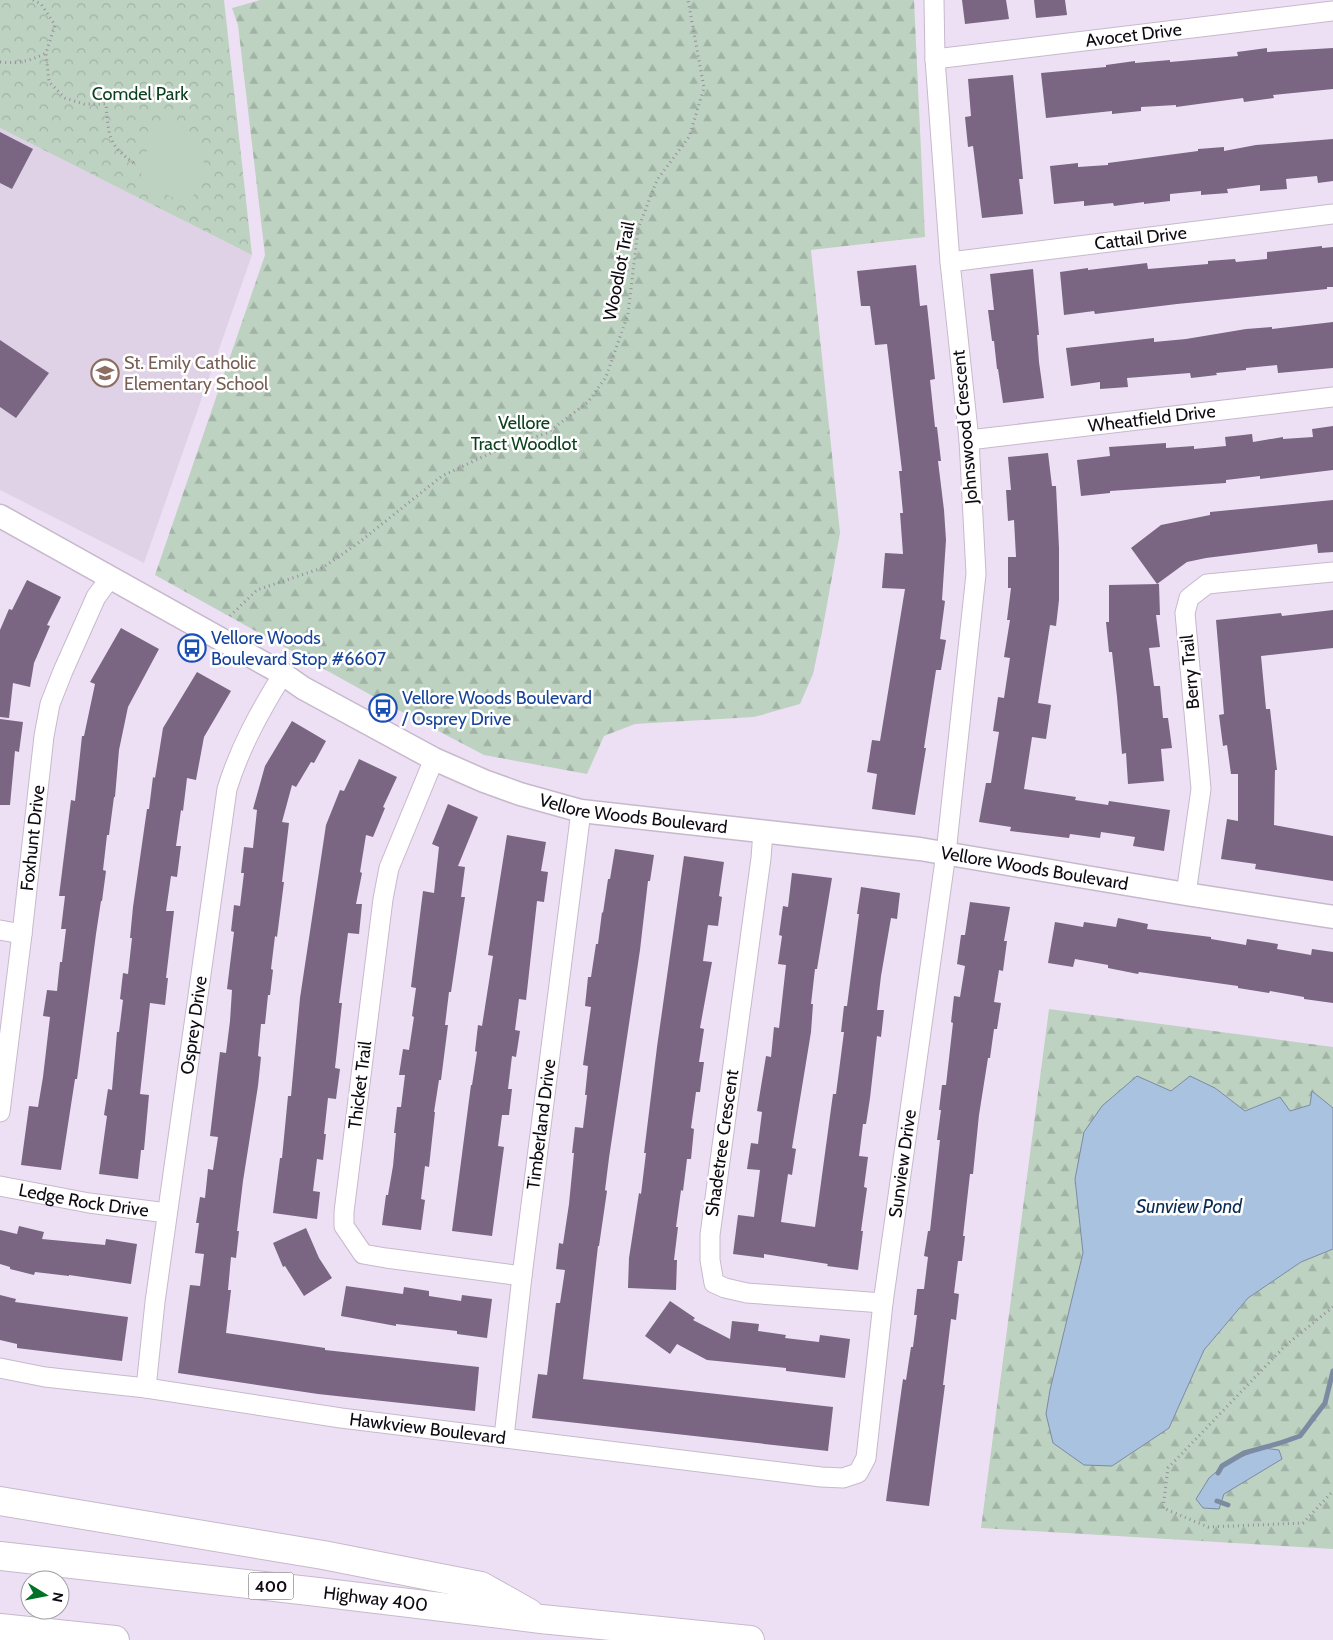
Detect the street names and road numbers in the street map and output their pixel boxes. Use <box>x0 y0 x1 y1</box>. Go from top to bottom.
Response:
street label: Avocet Drive <box>1084 18 1183 52</box>
street label: Woodlot Trail <box>599 219 640 322</box>
street label: Cattail Drive <box>1093 221 1188 255</box>
street label: Johnswood Crescent <box>947 349 983 506</box>
street label: Wheatfield Drive <box>1087 400 1217 437</box>
street label: Berry Trail <box>1176 633 1204 710</box>
street label: Foxhunt Drive <box>16 784 49 892</box>
street label: Vellore Woods Boulevard <box>537 789 729 838</box>
street label: Vellore Woods Boulevard <box>939 842 1130 895</box>
street label: Osprey Drive <box>176 974 212 1076</box>
street label: Thicket Trail <box>344 1039 376 1130</box>
street label: Timberland Drive <box>522 1058 560 1191</box>
street label: Shadetree Crescent <box>701 1068 743 1218</box>
street label: Sunview Drive <box>884 1108 921 1219</box>
street label: Ledge Rock Drive <box>17 1179 150 1222</box>
street label: Hawkview Boulevard <box>348 1408 507 1449</box>
road number: 400 <box>248 1572 294 1600</box>
street label: Highway 400 <box>322 1582 429 1616</box>

